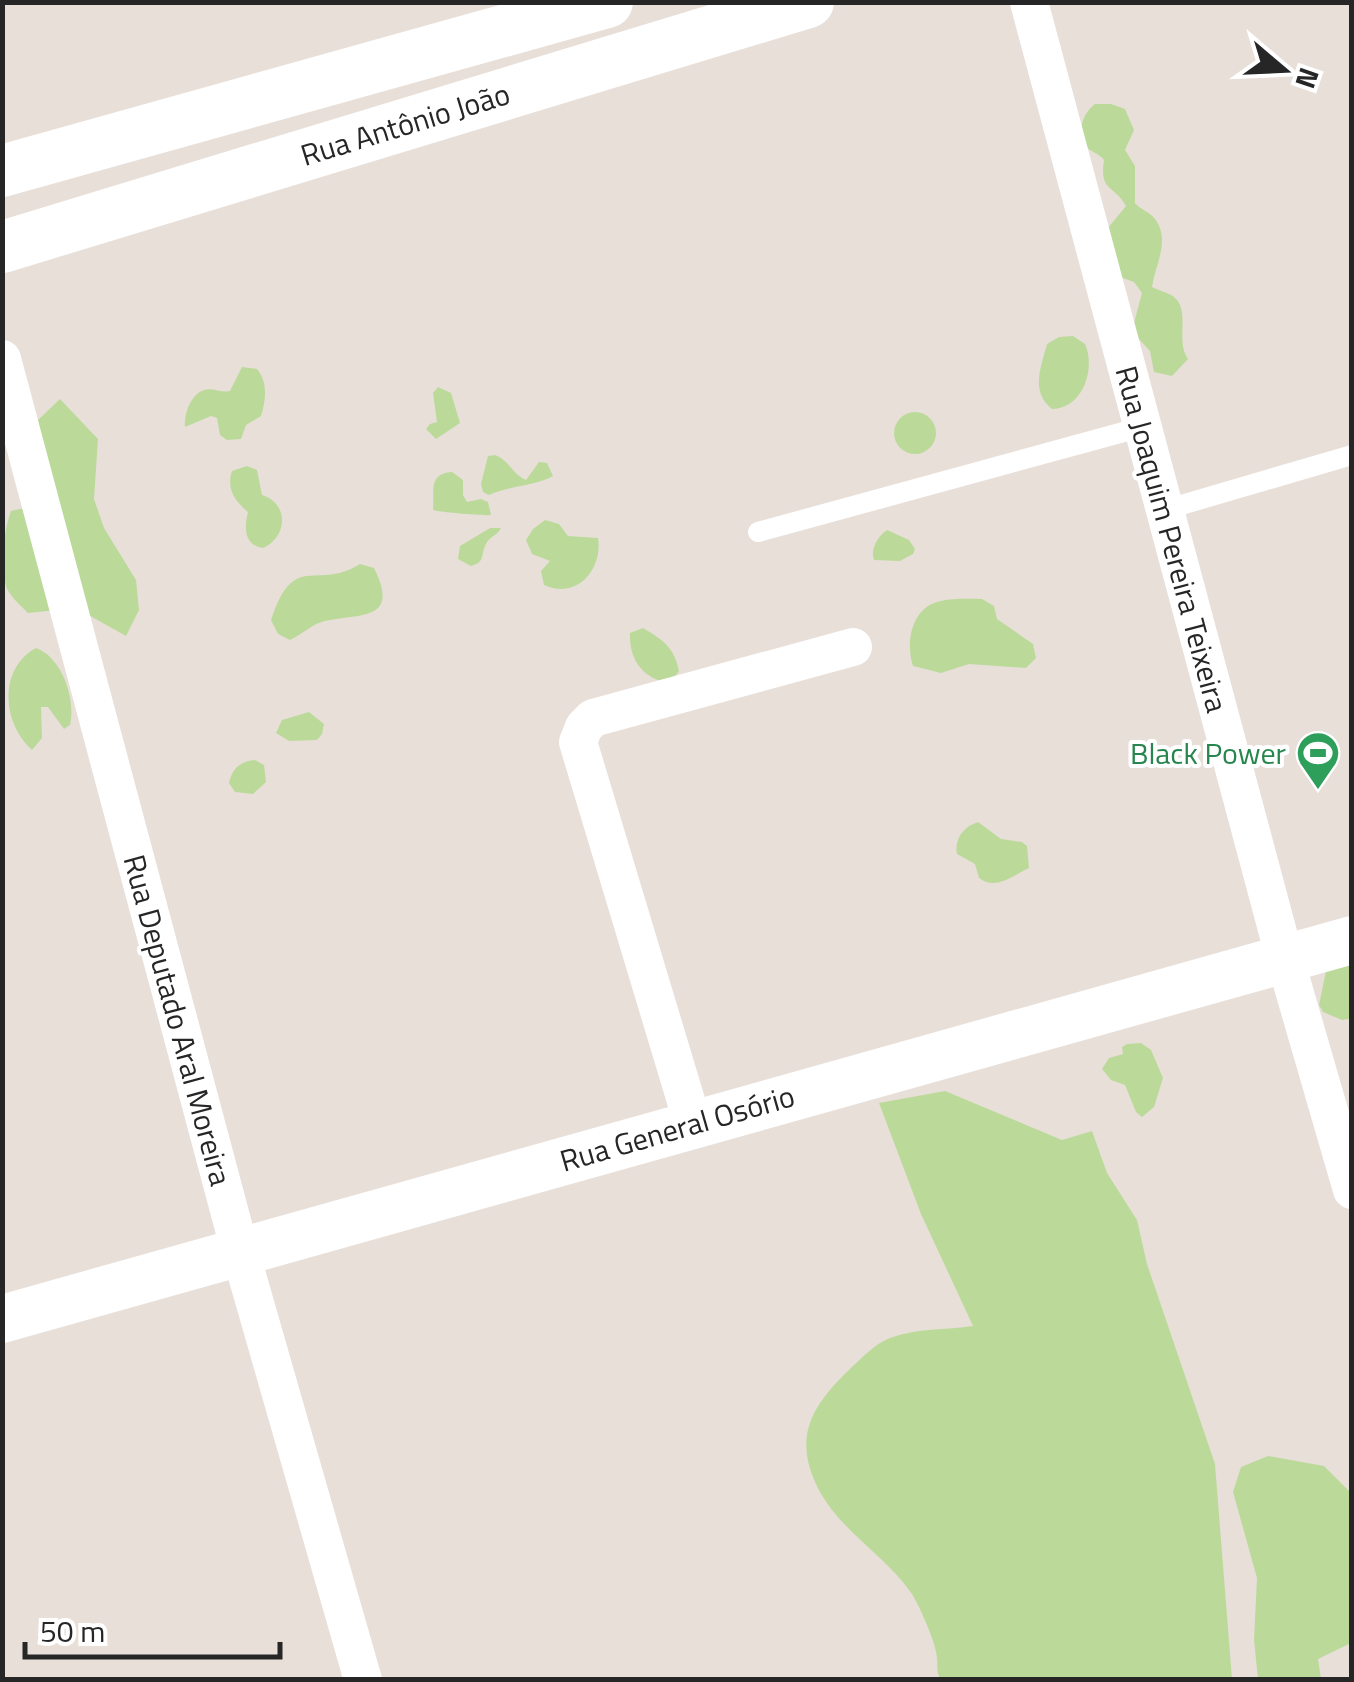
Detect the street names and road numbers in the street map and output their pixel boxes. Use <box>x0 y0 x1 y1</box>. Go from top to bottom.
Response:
street label: Rua Antônio João <box>295 70 515 178</box>
street label: Rua Joaquim Pereira Teixeira <box>1104 361 1240 717</box>
street label: Rua Deputado Aral Moreira <box>112 849 244 1191</box>
street label: Rua General Osório <box>554 1073 800 1183</box>

